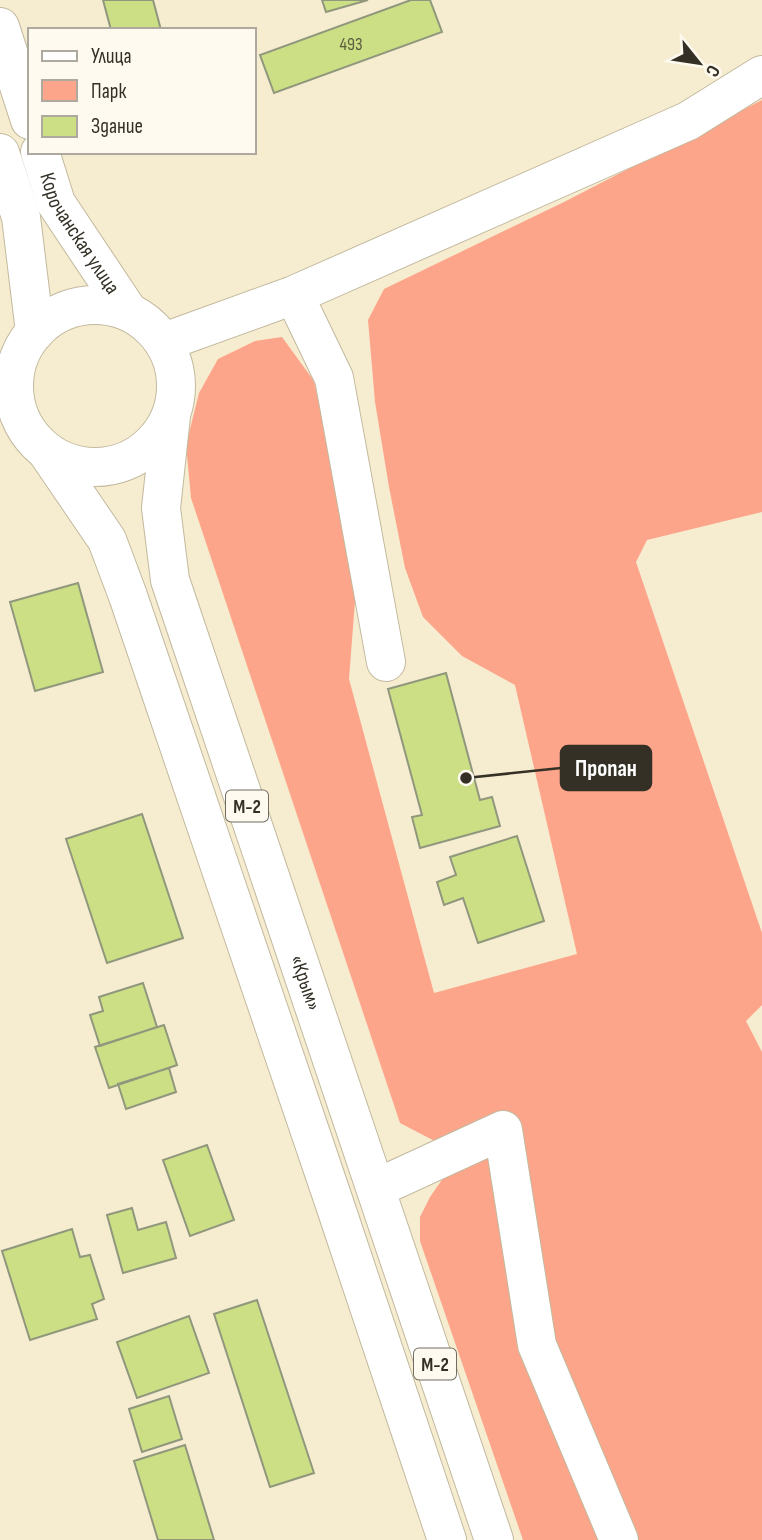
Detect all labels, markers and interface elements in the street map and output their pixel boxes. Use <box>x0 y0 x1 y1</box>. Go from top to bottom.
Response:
legend <box>28 28 256 154</box>
north arrow <box>664 28 734 98</box>
house number: 493 <box>339 34 363 55</box>
text: Улица <box>91 44 132 69</box>
text: С <box>700 61 725 81</box>
text: Парк <box>91 79 126 104</box>
text: Здание <box>91 114 143 139</box>
street label: Корочанская улица <box>34 170 125 299</box>
callout: Пропан <box>561 746 651 790</box>
text: Пропан <box>575 755 637 783</box>
road number: М-2 <box>226 790 268 821</box>
street label: «Крым» <box>284 952 326 1014</box>
road number: М-2 <box>414 1348 456 1380</box>

